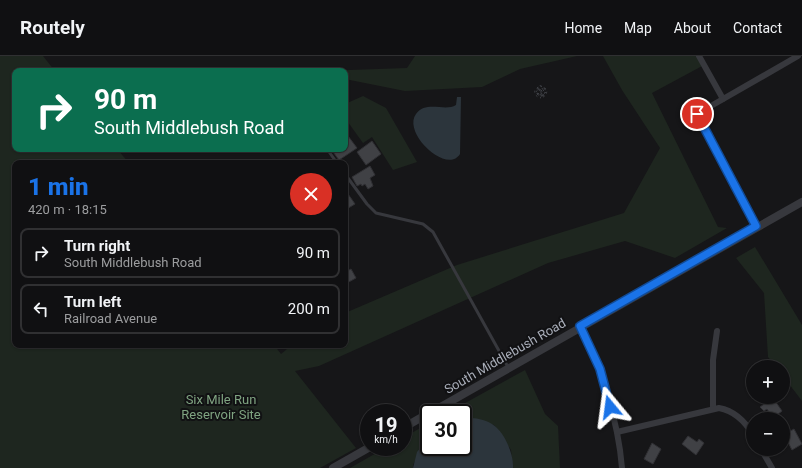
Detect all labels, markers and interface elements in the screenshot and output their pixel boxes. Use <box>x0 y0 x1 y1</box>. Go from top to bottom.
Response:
text: Routely <box>20 16 85 39</box>
text: Home <box>564 20 602 36</box>
text: Map <box>624 20 652 36</box>
text: About <box>674 20 711 36</box>
text: Contact <box>733 20 782 36</box>
text: 90 m <box>94 83 157 116</box>
icon: right <box>28 84 80 136</box>
pin <box>680 97 714 131</box>
icon: arrive <box>686 103 708 125</box>
text: South Middlebush Road <box>94 117 284 138</box>
text: 1 min <box>28 173 89 201</box>
button: close <box>290 173 332 215</box>
text: 420 m · 18:15 <box>28 202 107 217</box>
text: Turn right <box>64 237 130 255</box>
icon: right <box>30 242 52 264</box>
text: 90 m <box>296 244 330 262</box>
text: South Middlebush Road <box>64 255 202 270</box>
text: Turn left <box>64 293 121 311</box>
icon: left <box>30 298 52 320</box>
text: 200 m <box>288 300 330 318</box>
text: Railroad Avenue <box>64 311 157 326</box>
street label: South Middlebush Road <box>442 315 568 397</box>
map controls <box>746 360 790 456</box>
button: + <box>746 360 790 404</box>
position arrow <box>589 386 631 428</box>
park label: Six Mile Run Reservoir Site <box>181 392 261 422</box>
speed limit sign: 30 <box>420 404 472 456</box>
button: − <box>746 412 790 456</box>
text: 19 <box>375 413 397 437</box>
text: km/h <box>374 434 398 445</box>

